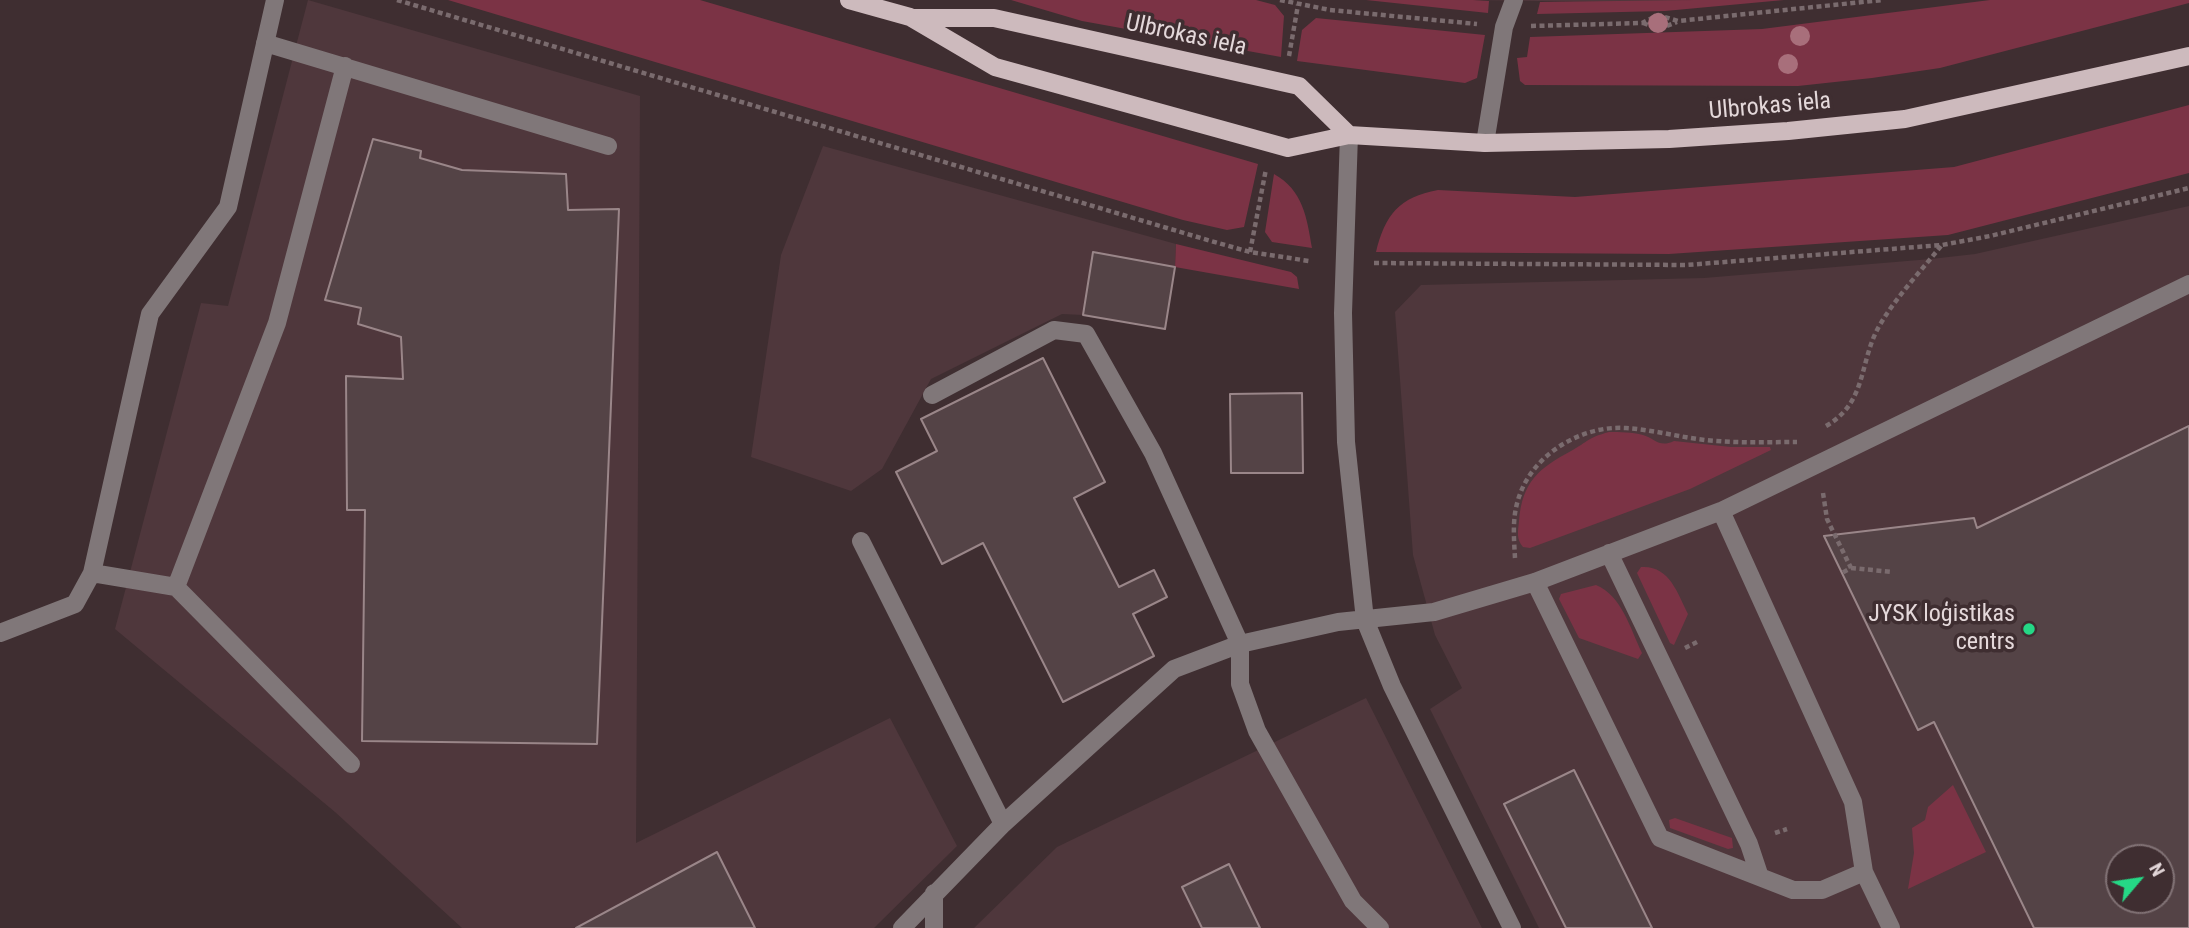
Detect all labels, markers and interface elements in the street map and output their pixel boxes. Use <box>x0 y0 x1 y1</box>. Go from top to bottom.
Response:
street label: Ulbrokas iela <box>1123 9 1249 63</box>
street label: Ulbrokas iela <box>1708 87 1832 127</box>
place label: JYSK loģistikas centrs <box>1868 601 2015 657</box>
marker: JYSK loģistikas centrs <box>2021 621 2037 637</box>
north arrow <box>2105 844 2175 914</box>
text: N <box>2144 859 2170 880</box>

